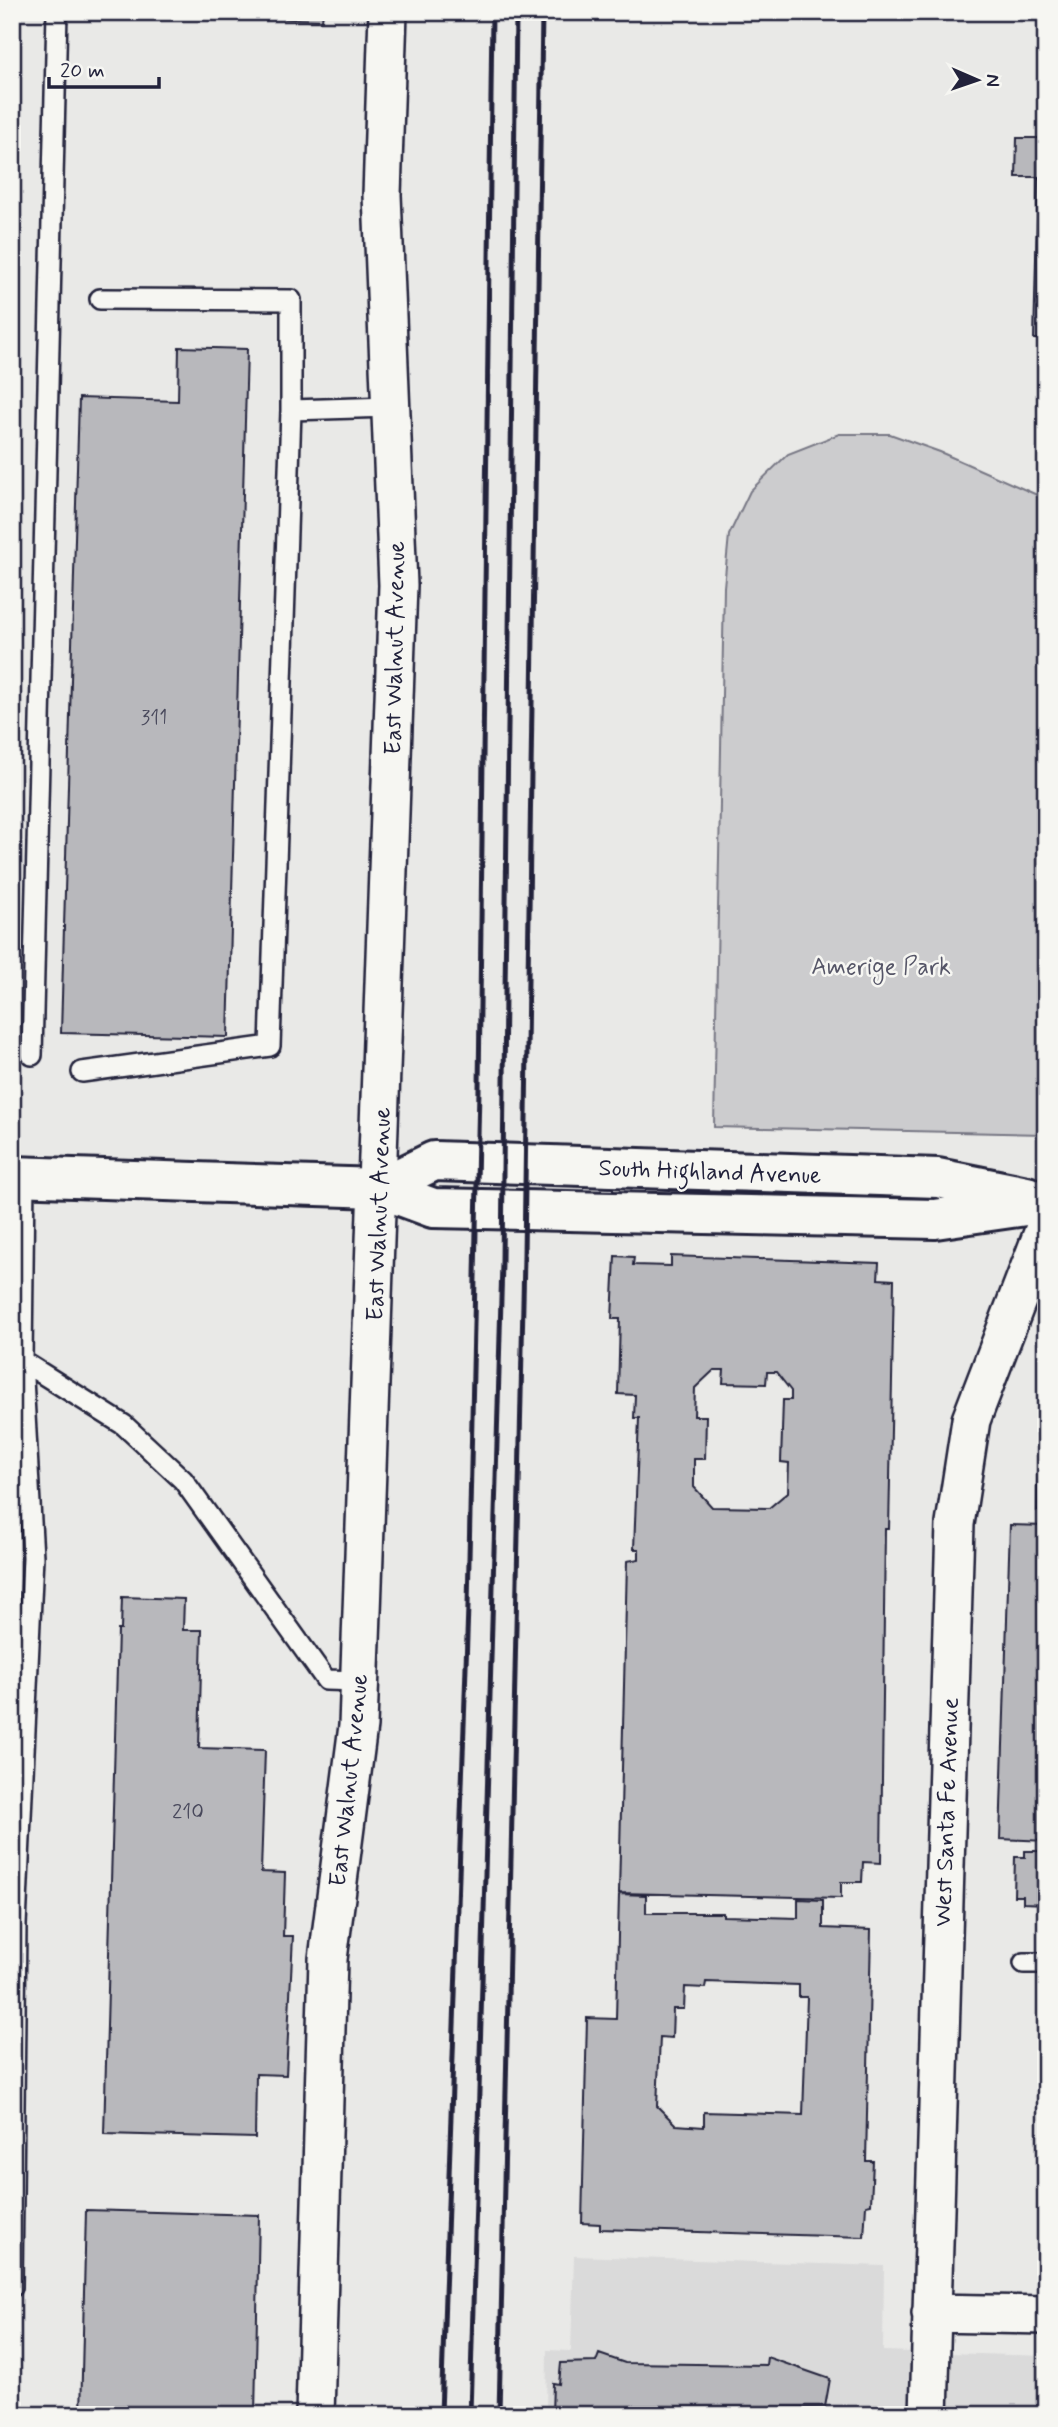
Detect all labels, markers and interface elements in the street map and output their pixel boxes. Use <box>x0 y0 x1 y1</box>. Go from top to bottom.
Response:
scale bar <box>49 46 159 90</box>
north arrow <box>942 46 1012 116</box>
text: 20 m <box>60 57 105 85</box>
text: N <box>980 74 1005 87</box>
street label: East Walnut Avenue <box>378 541 413 755</box>
house number: 311 <box>141 704 167 732</box>
park label: Amerige Park <box>811 952 951 985</box>
street label: East Walnut Avenue <box>360 1107 399 1322</box>
street label: South Highland Avenue <box>598 1153 822 1195</box>
street label: East Walnut Avenue <box>323 1672 376 1888</box>
street label: West Santa Fe Avenue <box>928 1697 967 1927</box>
house number: 210 <box>172 1798 204 1826</box>

